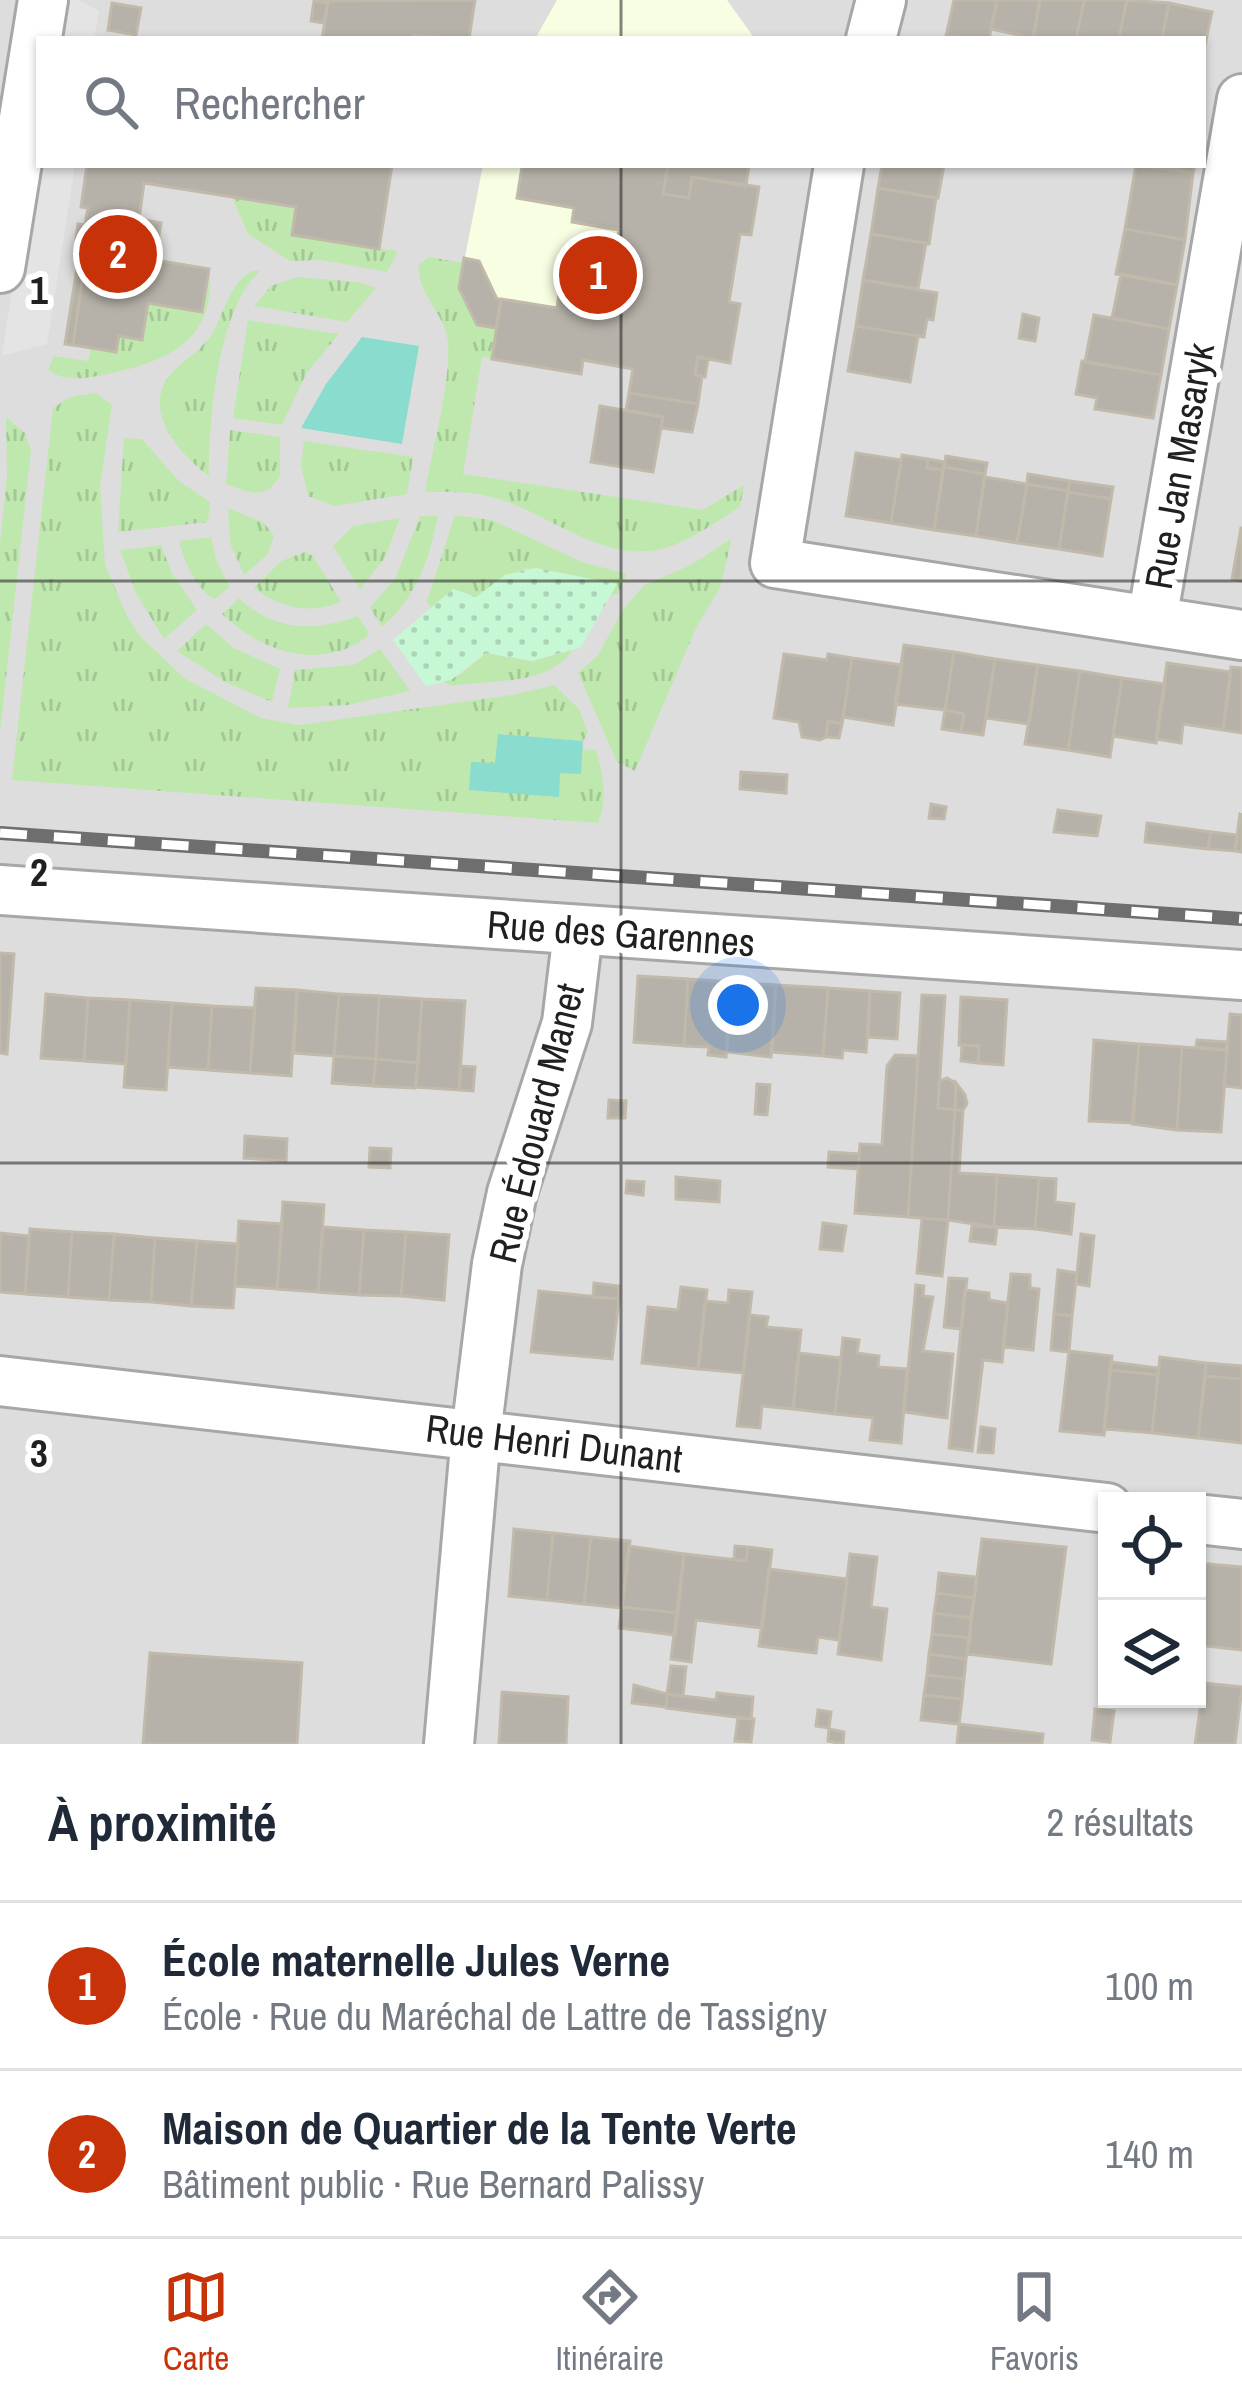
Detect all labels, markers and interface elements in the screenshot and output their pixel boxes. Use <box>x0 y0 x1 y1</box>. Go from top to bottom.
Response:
search box <box>36 36 1206 168</box>
icon: search <box>78 69 144 135</box>
text: Rechercher <box>174 72 365 133</box>
pin: 2 <box>79 209 157 299</box>
pin: 1 <box>559 230 637 320</box>
text: 1 <box>30 264 48 316</box>
street label: Rue Jan Masaryk <box>1132 338 1226 593</box>
text: 2 <box>30 846 48 898</box>
street label: Rue des Garennes <box>485 898 757 968</box>
your location <box>708 975 768 1035</box>
street label: Rue Édouard Manet <box>476 978 596 1268</box>
street label: Rue Henri Dunant <box>423 1401 685 1485</box>
text: 3 <box>30 1427 48 1479</box>
map controls <box>1098 1492 1206 1708</box>
button: locate <box>1098 1492 1206 1600</box>
button: layers <box>1098 1600 1206 1708</box>
text: À proximité <box>48 1788 277 1857</box>
text: 2 résultats <box>1046 1796 1194 1848</box>
text: École maternelle Jules Verne <box>162 1929 670 1990</box>
text: 1 <box>78 1960 96 2012</box>
text: 100 m <box>1105 1960 1194 2012</box>
text: École · Rue du Maréchal de Lattre de Tassigny <box>162 1990 827 2042</box>
text: Maison de Quartier de la Tente Verte <box>162 2097 796 2158</box>
text: 2 <box>78 2128 96 2180</box>
text: 140 m <box>1105 2128 1194 2180</box>
text: Bâtiment public · Rue Bernard Palissy <box>162 2158 704 2210</box>
tab: Carte <box>163 2264 229 2380</box>
tab: Itinéraire <box>555 2264 664 2380</box>
tab: Favoris <box>990 2264 1079 2380</box>

